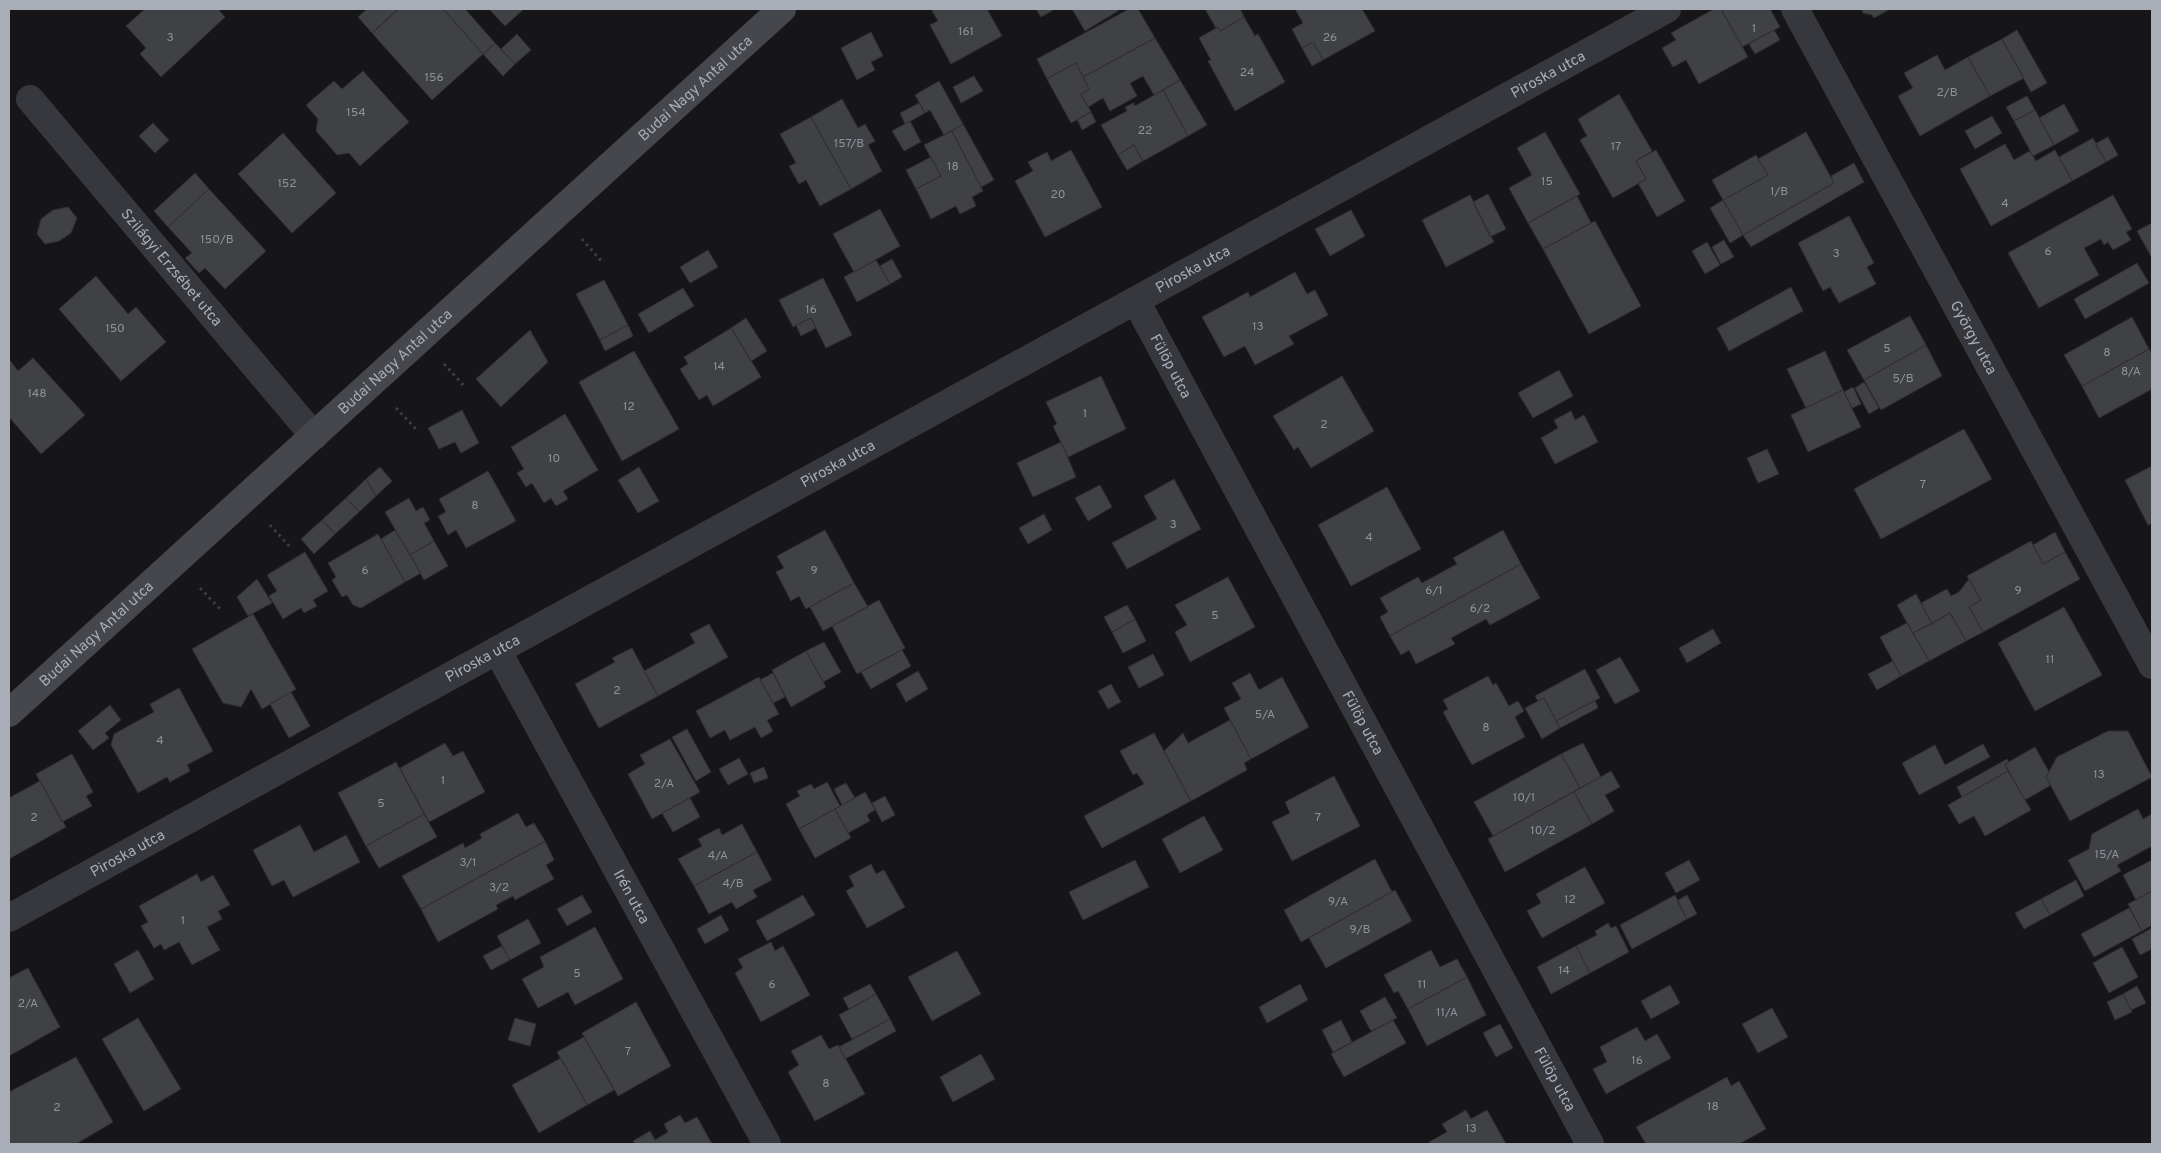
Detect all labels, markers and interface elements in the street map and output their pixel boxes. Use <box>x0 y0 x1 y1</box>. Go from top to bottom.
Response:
house number: 1 <box>1752 21 1756 37</box>
house number: 161 <box>958 24 974 40</box>
house number: 3 <box>166 30 174 46</box>
house number: 26 <box>1323 30 1337 46</box>
street label: Budai Nagy Antal utca <box>635 32 757 146</box>
street label: Piroska utca <box>1508 48 1589 104</box>
house number: 24 <box>1240 65 1254 81</box>
house number: 156 <box>424 70 444 86</box>
house number: 2/B <box>1936 85 1958 101</box>
house number: 154 <box>346 105 366 121</box>
house number: 22 <box>1138 123 1152 139</box>
house number: 157/B <box>834 136 864 152</box>
house number: 17 <box>1611 139 1621 155</box>
house number: 18 <box>947 159 959 175</box>
house number: 15 <box>1541 174 1553 190</box>
house number: 152 <box>277 176 297 192</box>
house number: 1/B <box>1770 184 1788 200</box>
house number: 20 <box>1050 187 1066 203</box>
house number: 4 <box>2001 196 2009 212</box>
street label: Szilágyi Erzsébet utca <box>116 205 226 331</box>
house number: 150/B <box>200 232 234 248</box>
street label: Piroska utca <box>1153 242 1234 298</box>
house number: 6 <box>2044 244 2052 260</box>
house number: 3 <box>1832 246 1840 262</box>
street label: György utca <box>1945 298 2000 379</box>
house number: 16 <box>805 302 817 318</box>
street label: Budai Nagy Antal utca <box>335 306 457 420</box>
house number: 13 <box>1252 319 1264 335</box>
house number: 150 <box>105 321 125 337</box>
street label: Fülöp utca <box>1145 331 1195 402</box>
house number: 5 <box>1883 341 1891 357</box>
house number: 8 <box>2103 345 2111 361</box>
house number: 14 <box>713 359 725 375</box>
house number: 8/A <box>2121 364 2141 380</box>
house number: 5/B <box>1892 371 1914 387</box>
house number: 148 <box>27 386 47 402</box>
house number: 12 <box>623 399 635 415</box>
house number: 1 <box>1083 406 1087 422</box>
house number: 2 <box>1320 417 1328 433</box>
street label: Piroska utca <box>798 437 879 493</box>
house number: 10 <box>548 451 560 467</box>
house number: 7 <box>1920 477 1926 493</box>
house number: 8 <box>471 498 479 514</box>
house number: 3 <box>1169 517 1177 533</box>
house number: 4 <box>1365 530 1373 546</box>
house number: 6 <box>361 563 369 579</box>
house number: 9 <box>810 563 818 579</box>
street label: Budai Nagy Antal utca <box>36 578 158 692</box>
house number: 6/1 <box>1425 583 1443 599</box>
house number: 9 <box>2014 583 2022 599</box>
house number: 6/2 <box>1470 601 1490 617</box>
house number: 5 <box>1211 608 1219 624</box>
street label: Piroska utca <box>443 632 524 688</box>
house number: 11 <box>2046 652 2054 668</box>
house number: 2 <box>613 683 621 699</box>
street label: Fülöp utca <box>1337 688 1387 759</box>
house number: 5/A <box>1255 707 1275 723</box>
house number: 8 <box>1482 720 1490 736</box>
house number: 4 <box>156 733 164 749</box>
house number: 13 <box>2093 767 2105 783</box>
house number: 1 <box>441 773 445 789</box>
house number: 2/A <box>654 776 674 792</box>
house number: 10/1 <box>1513 790 1535 806</box>
house number: 5 <box>377 796 385 812</box>
house number: 2 <box>30 810 38 826</box>
house number: 7 <box>1315 810 1321 826</box>
house number: 10/2 <box>1530 823 1556 839</box>
street label: Piroska utca <box>87 826 169 883</box>
house number: 15/A <box>2095 847 2120 863</box>
house number: 4/A <box>708 848 728 864</box>
house number: 3/1 <box>459 855 477 871</box>
street label: Irén utca <box>608 867 653 928</box>
house number: 4/B <box>722 876 744 892</box>
house number: 3/2 <box>489 880 509 896</box>
house number: 12 <box>1564 892 1576 908</box>
house number: 9/A <box>1328 894 1348 910</box>
house number: 1 <box>181 913 185 929</box>
house number: 9/B <box>1350 922 1371 938</box>
house number: 14 <box>1558 963 1570 979</box>
house number: 5 <box>573 966 581 982</box>
house number: 6 <box>768 977 776 993</box>
house number: 11 <box>1418 977 1426 993</box>
house number: 2/A <box>18 996 38 1012</box>
house number: 11/A <box>1436 1005 1458 1021</box>
house number: 7 <box>625 1044 631 1060</box>
street label: Fülöp utca <box>1529 1045 1579 1115</box>
house number: 16 <box>1631 1053 1643 1069</box>
house number: 8 <box>822 1076 830 1092</box>
house number: 18 <box>1707 1099 1719 1115</box>
house number: 2 <box>53 1100 61 1116</box>
house number: 13 <box>1465 1121 1477 1137</box>

